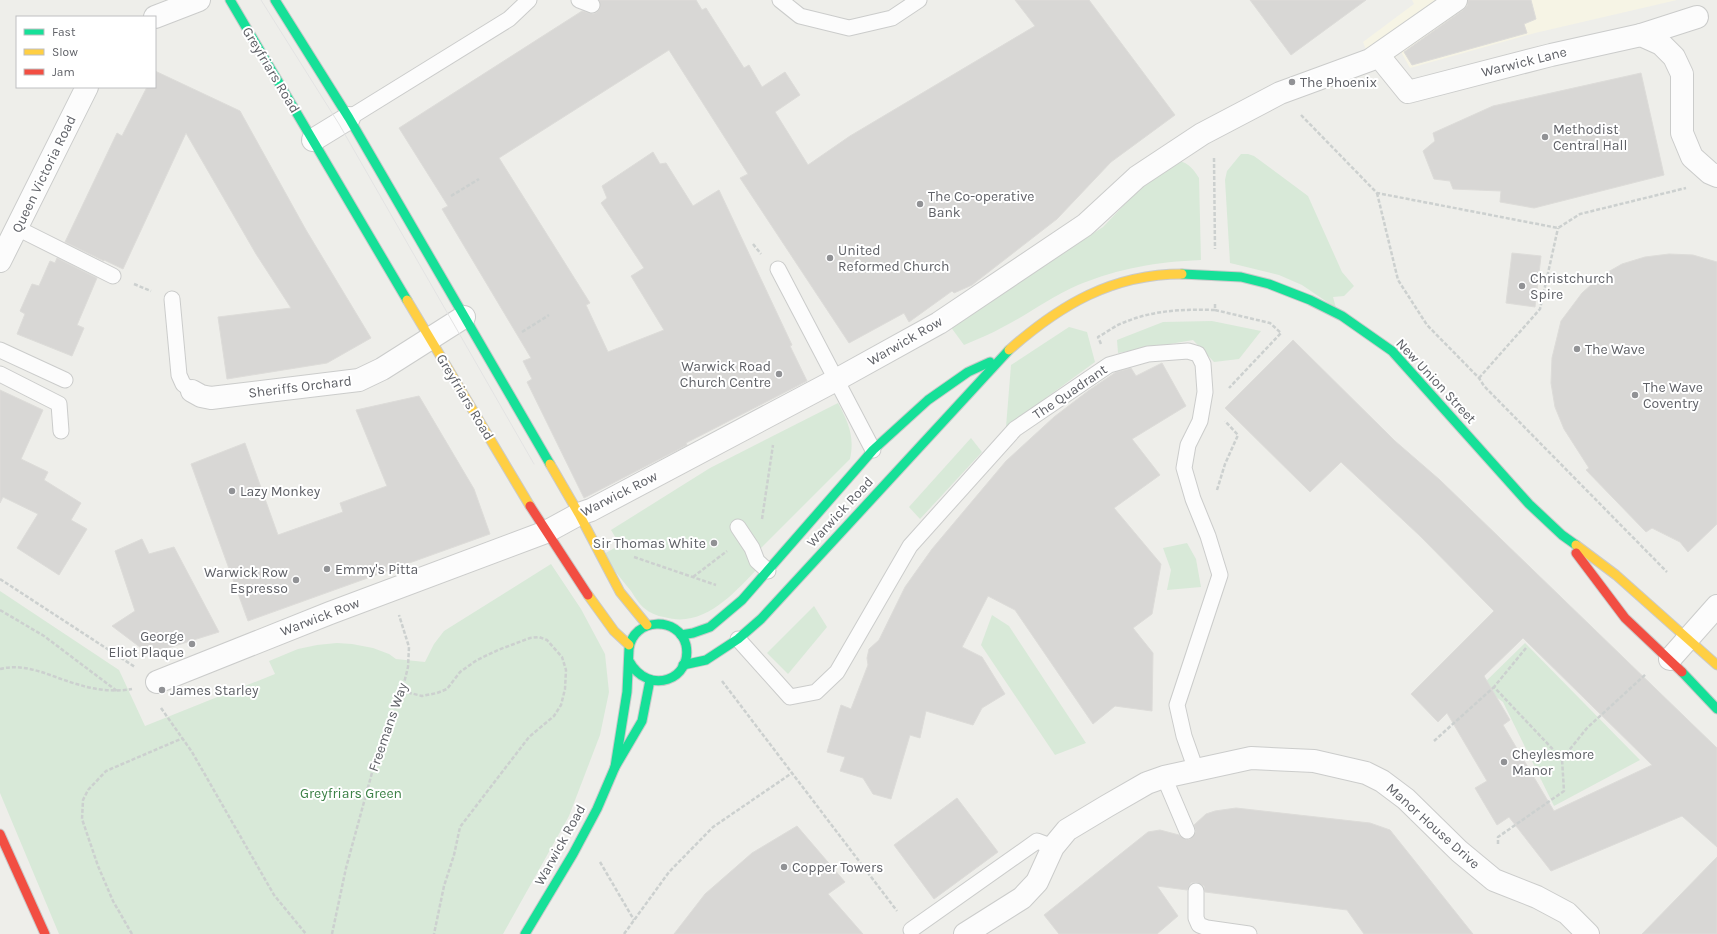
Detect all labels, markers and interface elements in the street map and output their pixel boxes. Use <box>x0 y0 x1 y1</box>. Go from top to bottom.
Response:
legend <box>16 16 156 88</box>
street label: Greyfriars Road <box>239 24 303 116</box>
text: Fast <box>52 25 76 39</box>
street label: Warwick Lane <box>1480 43 1568 81</box>
text: Slow <box>52 45 78 59</box>
text: Jam <box>52 65 75 79</box>
place label: The Phoenix <box>1300 74 1377 91</box>
marker: The Phoenix <box>1287 77 1297 87</box>
street label: Queen Victoria Road <box>8 113 80 235</box>
place label: Methodist Central Hall <box>1553 121 1627 154</box>
marker: Methodist Central Hall <box>1540 132 1550 142</box>
place label: The Co-operative Bank <box>928 188 1035 221</box>
marker: The Co-operative Bank <box>915 199 925 209</box>
place label: United Reformed Church <box>838 242 949 275</box>
marker: United Reformed Church <box>825 253 835 263</box>
place label: Christchurch Spire <box>1530 270 1614 303</box>
marker: Christchurch Spire <box>1517 281 1527 291</box>
street label: Warwick Row <box>864 313 946 369</box>
street label: New Union Street <box>1392 335 1480 427</box>
place label: The Wave <box>1585 341 1645 358</box>
marker: The Wave <box>1572 344 1582 354</box>
street label: Greyfriars Road <box>433 351 497 443</box>
place label: Warwick Road Church Centre <box>680 358 771 391</box>
street label: The Quadrant <box>1030 361 1110 423</box>
marker: Warwick Road Church Centre <box>774 369 784 379</box>
street label: Sheriffs Orchard <box>247 372 353 402</box>
place label: The Wave Coventry <box>1643 379 1703 412</box>
marker: The Wave Coventry <box>1630 390 1640 400</box>
street label: Warwick Row <box>578 467 660 521</box>
street label: Warwick Road <box>803 473 877 551</box>
place label: Lazy Monkey <box>240 483 321 500</box>
marker: Lazy Monkey <box>227 486 237 496</box>
place label: Sir Thomas White <box>593 535 706 552</box>
marker: Sir Thomas White <box>709 538 719 548</box>
place label: Emmy's Pitta <box>335 561 418 578</box>
place label: Warwick Row Espresso <box>204 564 288 597</box>
marker: Emmy's Pitta <box>322 564 332 574</box>
marker: Warwick Row Espresso <box>291 575 301 585</box>
street label: Warwick Row <box>278 594 362 640</box>
place label: George Eliot Plaque <box>109 628 184 661</box>
marker: George Eliot Plaque <box>187 639 197 649</box>
street label: Freemans Way <box>365 680 411 774</box>
place label: James Starley <box>170 682 259 699</box>
marker: James Starley <box>157 685 167 695</box>
place label: Cheylesmore Manor <box>1512 746 1594 779</box>
marker: Cheylesmore Manor <box>1499 757 1509 767</box>
street label: Manor House Drive <box>1383 779 1483 873</box>
park label: Greyfriars Green <box>300 785 402 802</box>
street label: Warwick Road <box>531 802 589 888</box>
place label: Copper Towers <box>792 859 883 876</box>
marker: Copper Towers <box>779 862 789 872</box>

